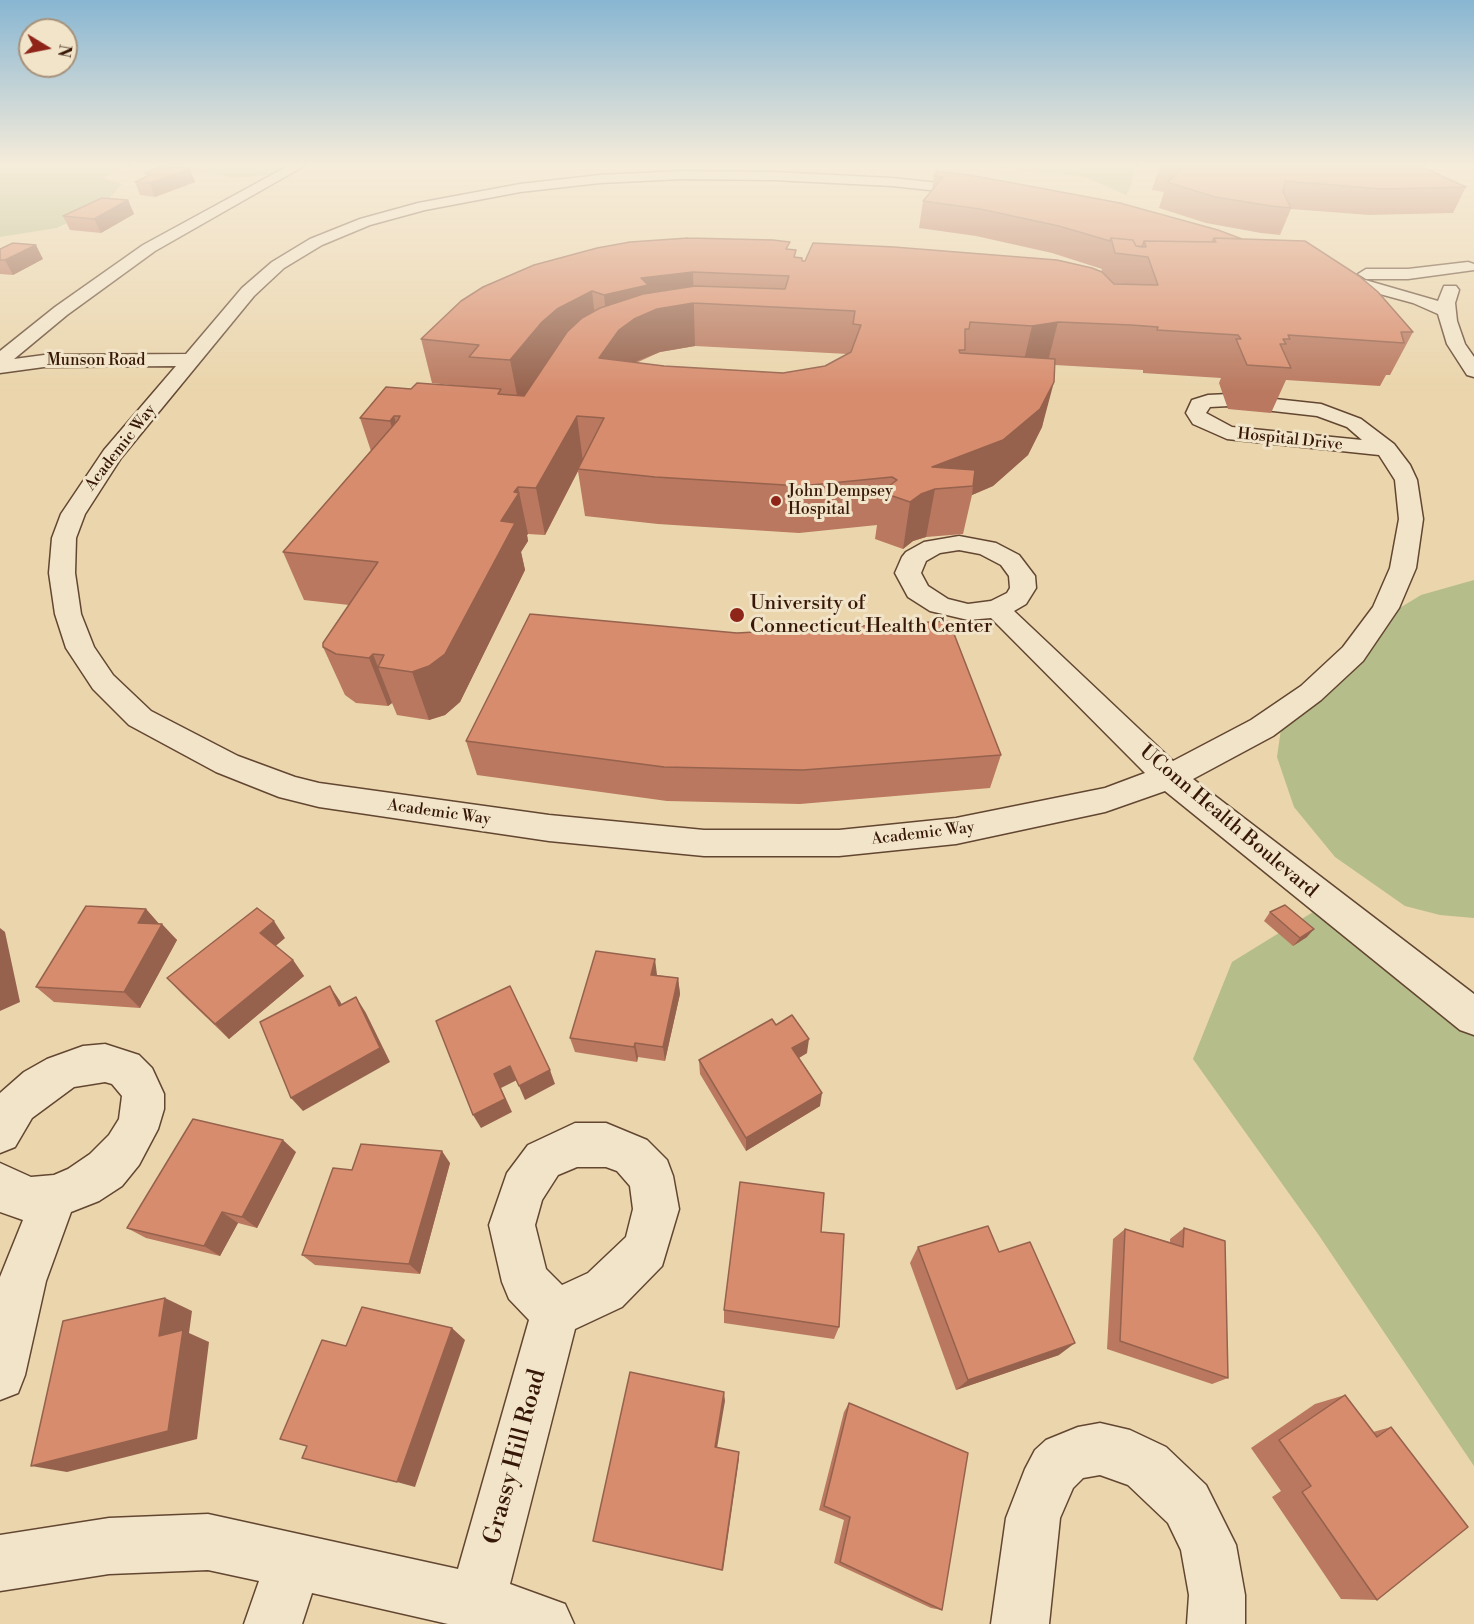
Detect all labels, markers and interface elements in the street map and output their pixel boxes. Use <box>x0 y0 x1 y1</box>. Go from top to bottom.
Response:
north arrow <box>18 18 78 78</box>
text: N <box>53 43 75 59</box>
street label: Munson Road <box>47 351 145 371</box>
street label: Academic Way <box>81 401 161 495</box>
street label: Hospital Drive <box>1236 425 1344 455</box>
place label: John Dempsey Hospital <box>788 482 893 520</box>
marker: John Dempsey Hospital <box>769 494 783 508</box>
place label: University of Connecticut Health Center <box>750 592 992 639</box>
marker: University of Connecticut Health Center <box>728 606 746 624</box>
street label: UConn Health Boulevard <box>1134 740 1322 904</box>
street label: Academic Way <box>386 796 492 830</box>
street label: Academic Way <box>870 818 976 850</box>
street label: Grassy Hill Road <box>479 1366 553 1548</box>

